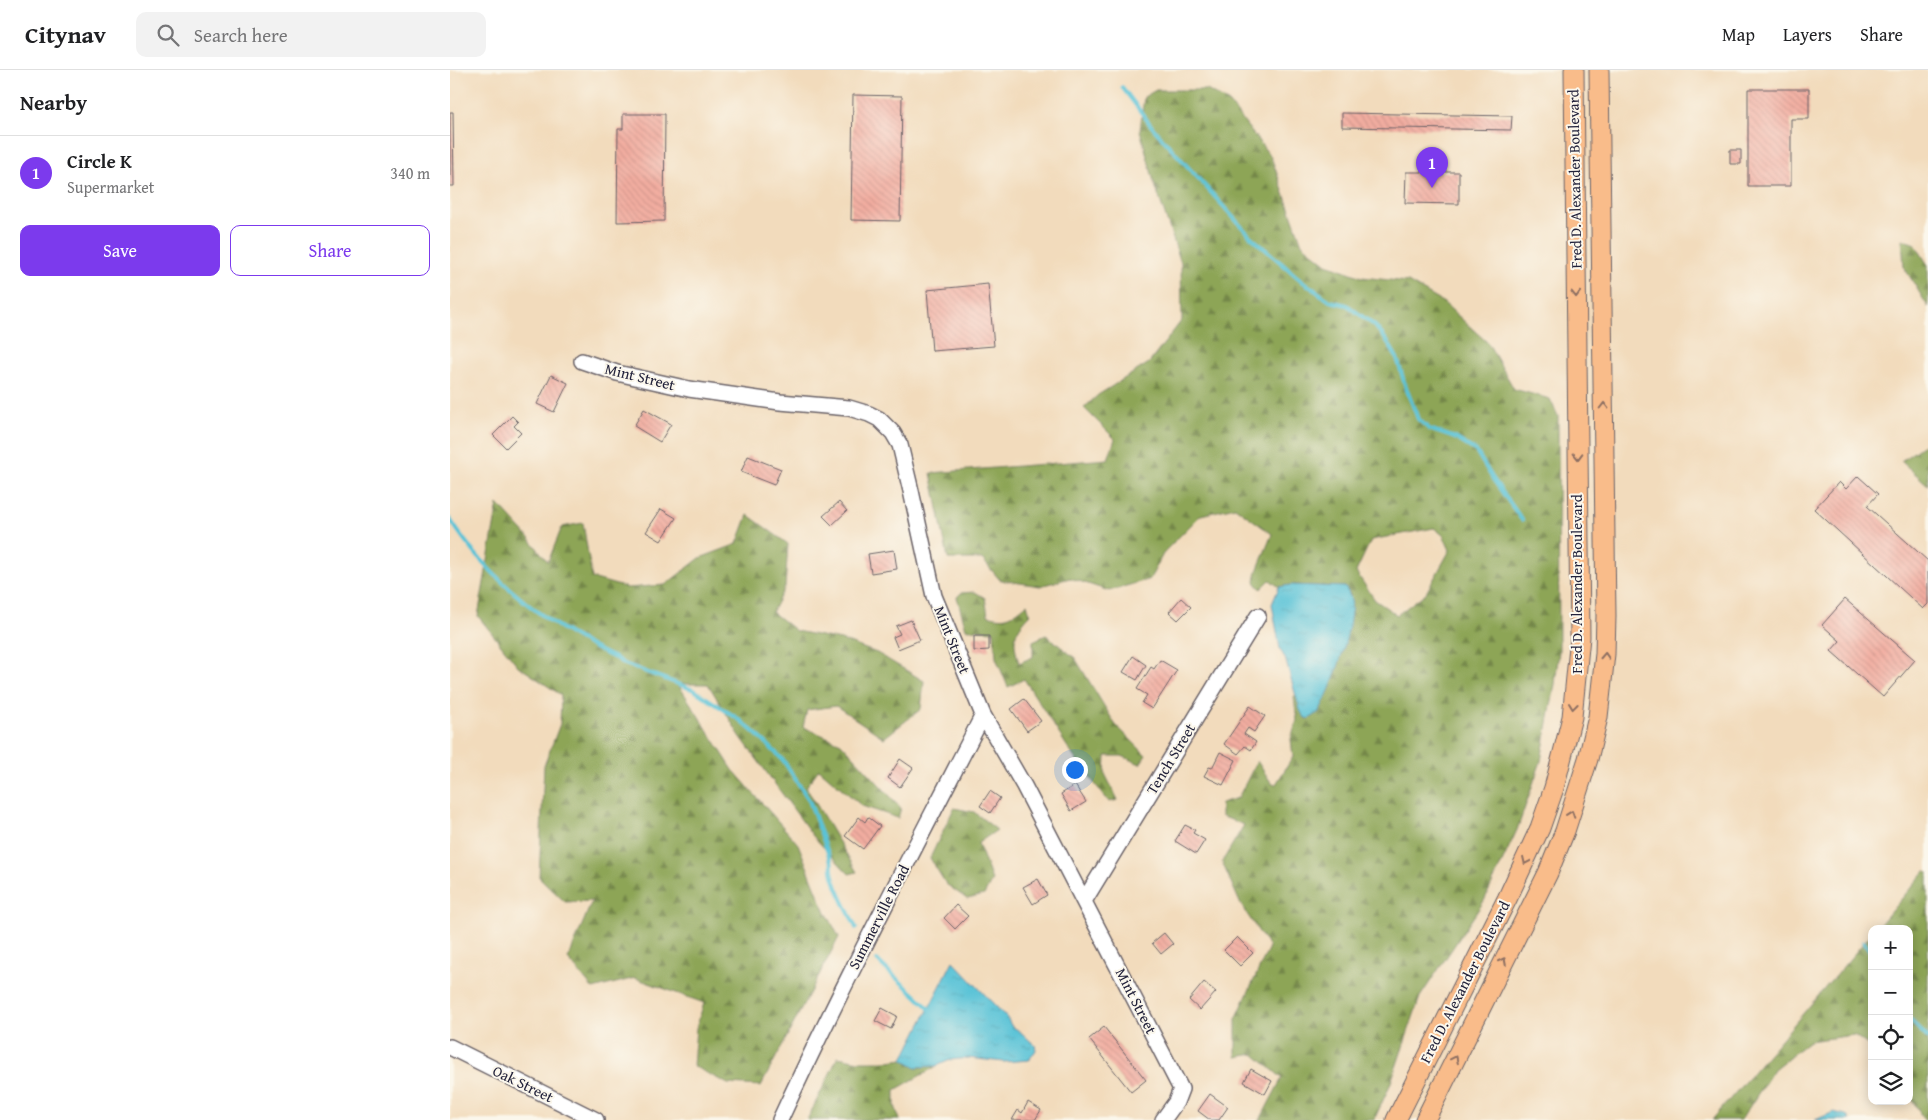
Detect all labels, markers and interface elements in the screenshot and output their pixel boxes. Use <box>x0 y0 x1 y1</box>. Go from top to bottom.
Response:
search box <box>136 12 486 57</box>
text: Citynav <box>25 17 106 52</box>
icon: search <box>154 21 182 49</box>
text: Search here <box>194 21 288 49</box>
text: Map <box>1722 21 1755 48</box>
text: Layers <box>1783 21 1832 48</box>
text: Share <box>1860 21 1903 48</box>
text: Nearby <box>20 87 87 118</box>
street label: Fred D. Alexander Boulevard <box>1562 89 1587 269</box>
text: Circle K <box>67 147 132 175</box>
pin: 1 <box>1416 147 1448 188</box>
text: 1 <box>32 161 40 185</box>
text: 340 m <box>390 161 430 185</box>
text: Supermarket <box>67 175 154 199</box>
button: Save <box>20 225 220 276</box>
button: Share <box>230 225 430 276</box>
one-way arrow <box>1571 290 1581 298</box>
street label: Mint Street <box>603 358 678 396</box>
one-way arrow <box>1599 401 1609 409</box>
one-way arrow <box>1573 452 1583 460</box>
street label: Fred D. Alexander Boulevard <box>1566 494 1587 674</box>
street label: Mint Street <box>929 603 976 678</box>
one-way arrow <box>1599 651 1610 659</box>
one-way arrow <box>1568 702 1579 710</box>
street label: Tench Street <box>1141 719 1200 798</box>
your location <box>1062 757 1088 783</box>
one-way arrow <box>1565 810 1575 819</box>
one-way arrow <box>1522 856 1532 865</box>
street label: Summerville Road <box>843 861 914 973</box>
street label: Fred D. Alexander Boulevard <box>1414 897 1515 1066</box>
map controls <box>1868 925 1913 1105</box>
button: + <box>1868 925 1913 970</box>
one-way arrow <box>1497 958 1507 967</box>
street label: Mint Street <box>1111 964 1162 1038</box>
button: − <box>1868 970 1913 1015</box>
button: locate <box>1868 1015 1913 1060</box>
one-way arrow <box>1449 1055 1459 1064</box>
street label: Oak Street <box>489 1060 558 1108</box>
button: layers <box>1868 1060 1913 1105</box>

